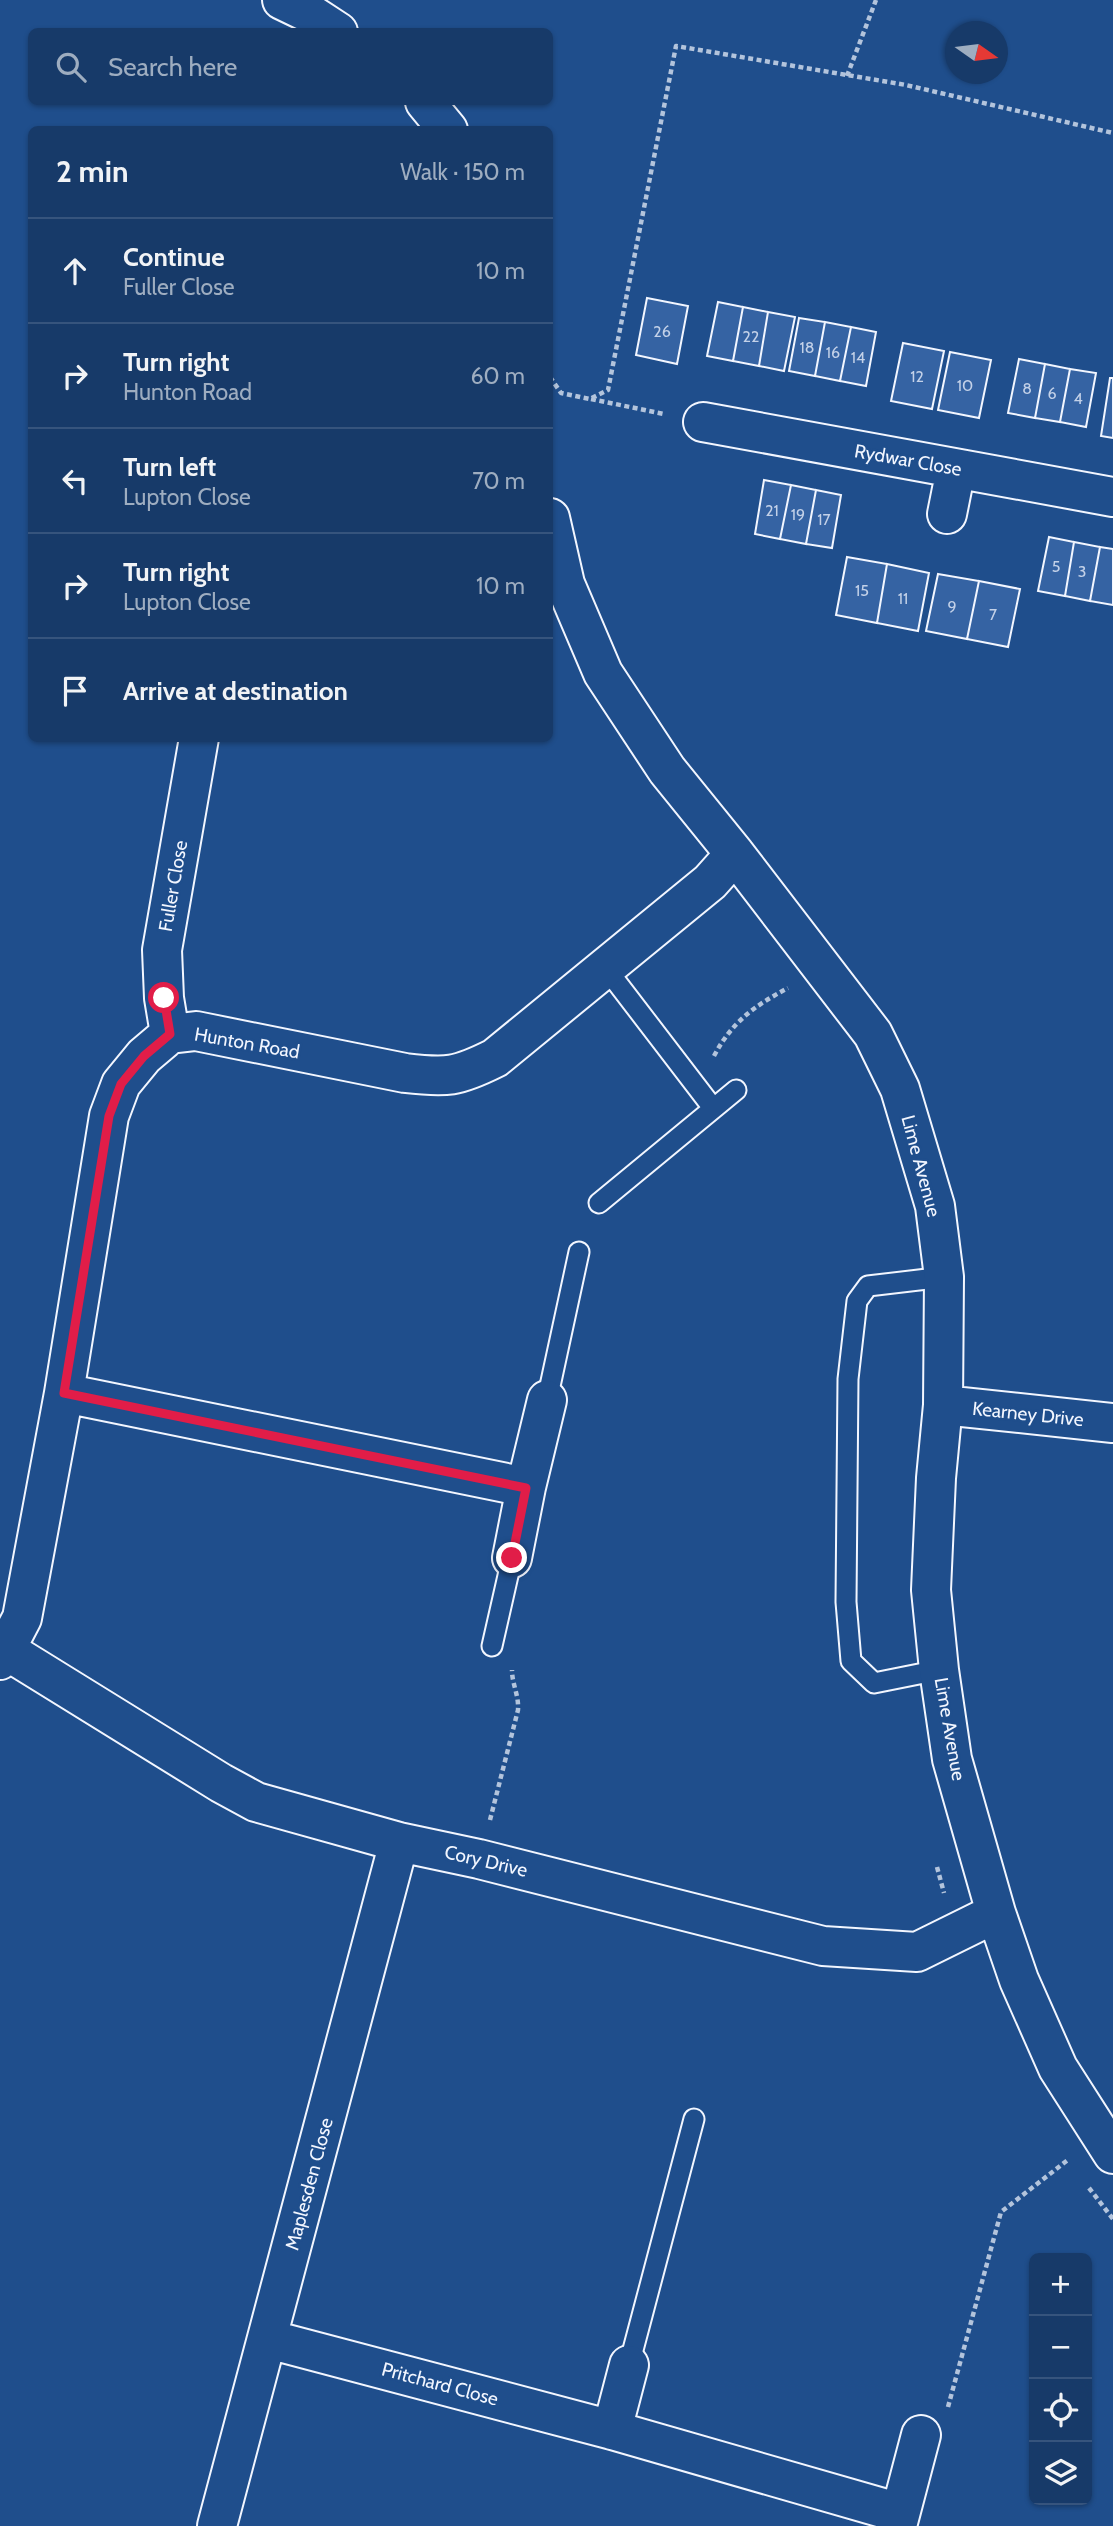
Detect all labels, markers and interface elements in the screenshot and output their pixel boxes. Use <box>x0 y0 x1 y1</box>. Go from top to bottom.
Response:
north arrow <box>945 21 1008 84</box>
search box <box>28 28 553 105</box>
icon: search <box>52 48 90 86</box>
text: Search here <box>108 51 237 83</box>
text: 2 min <box>56 153 128 190</box>
text: Walk · 150 m <box>400 158 525 186</box>
text: Continue <box>123 241 225 273</box>
icon: ahead <box>56 252 94 290</box>
text: 10 m <box>476 257 525 285</box>
text: Fuller Close <box>123 273 235 301</box>
house number: 26 <box>653 322 671 341</box>
house number: 22 <box>743 327 759 346</box>
house number: 18 <box>800 338 814 357</box>
house number: 16 <box>826 343 840 362</box>
text: Turn right <box>123 346 229 378</box>
house number: 14 <box>851 348 865 367</box>
icon: right <box>56 357 94 395</box>
text: 60 m <box>471 362 525 390</box>
house number: 12 <box>910 367 924 386</box>
house number: 10 <box>957 376 973 395</box>
text: Hunton Road <box>123 378 252 406</box>
house number: 8 <box>1022 379 1032 398</box>
house number: 6 <box>1047 384 1057 403</box>
house number: 4 <box>1073 389 1083 408</box>
street label: Rydwar Close <box>853 439 964 481</box>
text: Turn left <box>123 451 216 483</box>
icon: left <box>56 462 94 500</box>
text: 70 m <box>472 467 525 495</box>
text: Lupton Close <box>123 483 251 511</box>
house number: 21 <box>765 501 779 520</box>
house number: 19 <box>791 505 805 524</box>
house number: 17 <box>817 510 831 529</box>
text: Turn right <box>123 556 229 588</box>
house number: 5 <box>1052 557 1060 576</box>
house number: 3 <box>1078 562 1086 581</box>
icon: right <box>56 567 94 605</box>
text: 10 m <box>476 572 525 600</box>
house number: 15 <box>855 581 869 600</box>
text: Lupton Close <box>123 588 251 616</box>
house number: 11 <box>898 589 908 608</box>
house number: 9 <box>947 597 957 616</box>
house number: 7 <box>989 605 997 624</box>
icon: arrive <box>56 672 94 710</box>
text: Arrive at destination <box>123 675 348 707</box>
street label: Fuller Close <box>154 838 192 933</box>
route start <box>148 982 179 1013</box>
street label: Hunton Road <box>193 1022 301 1064</box>
street label: Lime Avenue <box>896 1113 946 1220</box>
street label: Kearney Drive <box>971 1397 1085 1431</box>
route end <box>496 1542 527 1573</box>
street label: Lime Avenue <box>930 1676 970 1783</box>
street label: Cory Drive <box>442 1840 530 1882</box>
street label: Maplesden Close <box>280 2115 338 2253</box>
map controls <box>1029 2253 1092 2505</box>
button: + <box>1029 2253 1092 2316</box>
button: − <box>1029 2316 1092 2379</box>
street label: Pritchard Close <box>379 2357 501 2411</box>
button: locate <box>1029 2379 1092 2442</box>
button: layers <box>1029 2442 1092 2505</box>

